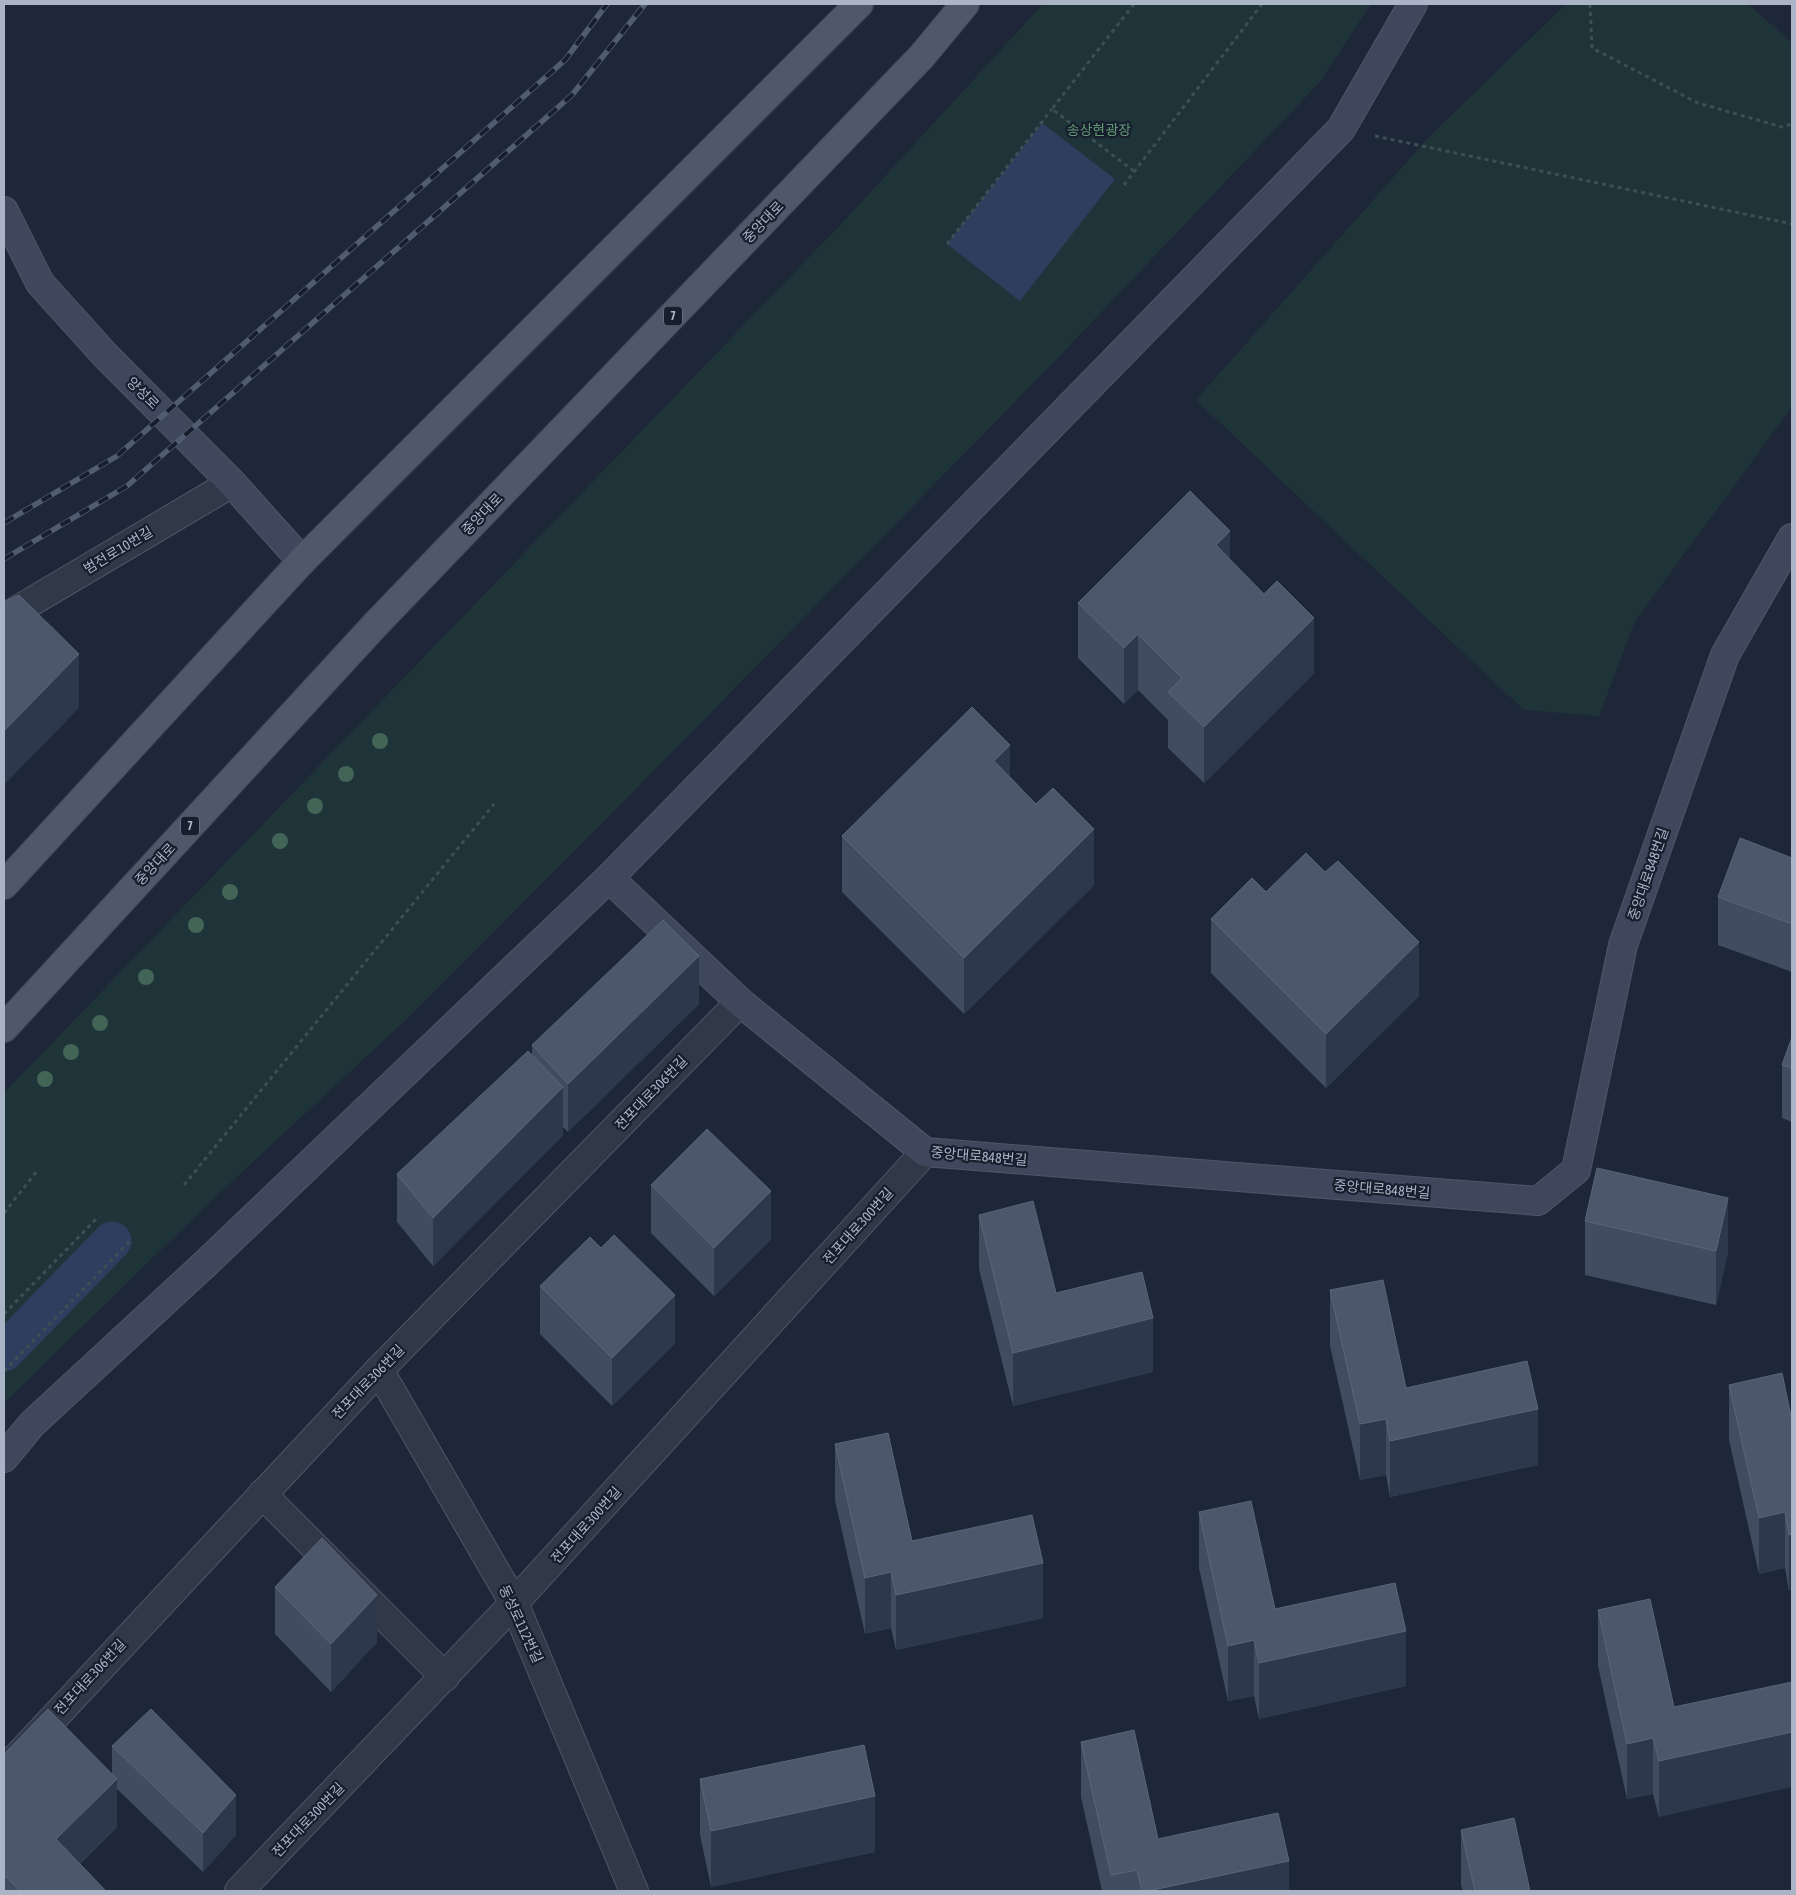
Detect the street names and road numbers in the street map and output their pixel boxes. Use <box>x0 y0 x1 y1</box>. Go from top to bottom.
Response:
street label: 중앙대로 <box>739 198 787 246</box>
road number: 7 <box>664 306 682 326</box>
street label: 양성로 <box>124 374 162 412</box>
street label: 중앙대로 <box>458 490 506 538</box>
street label: 범전로10번길 <box>81 523 155 577</box>
road number: 7 <box>181 816 199 836</box>
street label: 중앙대로848번길 <box>1625 826 1671 922</box>
street label: 중앙대로 <box>132 840 178 888</box>
street label: 전포대로306번길 <box>612 1053 690 1133</box>
street label: 중앙대로848번길 <box>930 1144 1028 1168</box>
street label: 중앙대로848번길 <box>1333 1177 1431 1201</box>
street label: 전포대로300번길 <box>820 1185 896 1267</box>
street label: 전포대로306번길 <box>329 1342 407 1422</box>
street label: 전포대로300번길 <box>548 1484 624 1566</box>
street label: 동성로112번길 <box>496 1582 546 1666</box>
street label: 전포대로306번길 <box>51 1636 129 1718</box>
street label: 전포대로300번길 <box>269 1780 347 1860</box>

